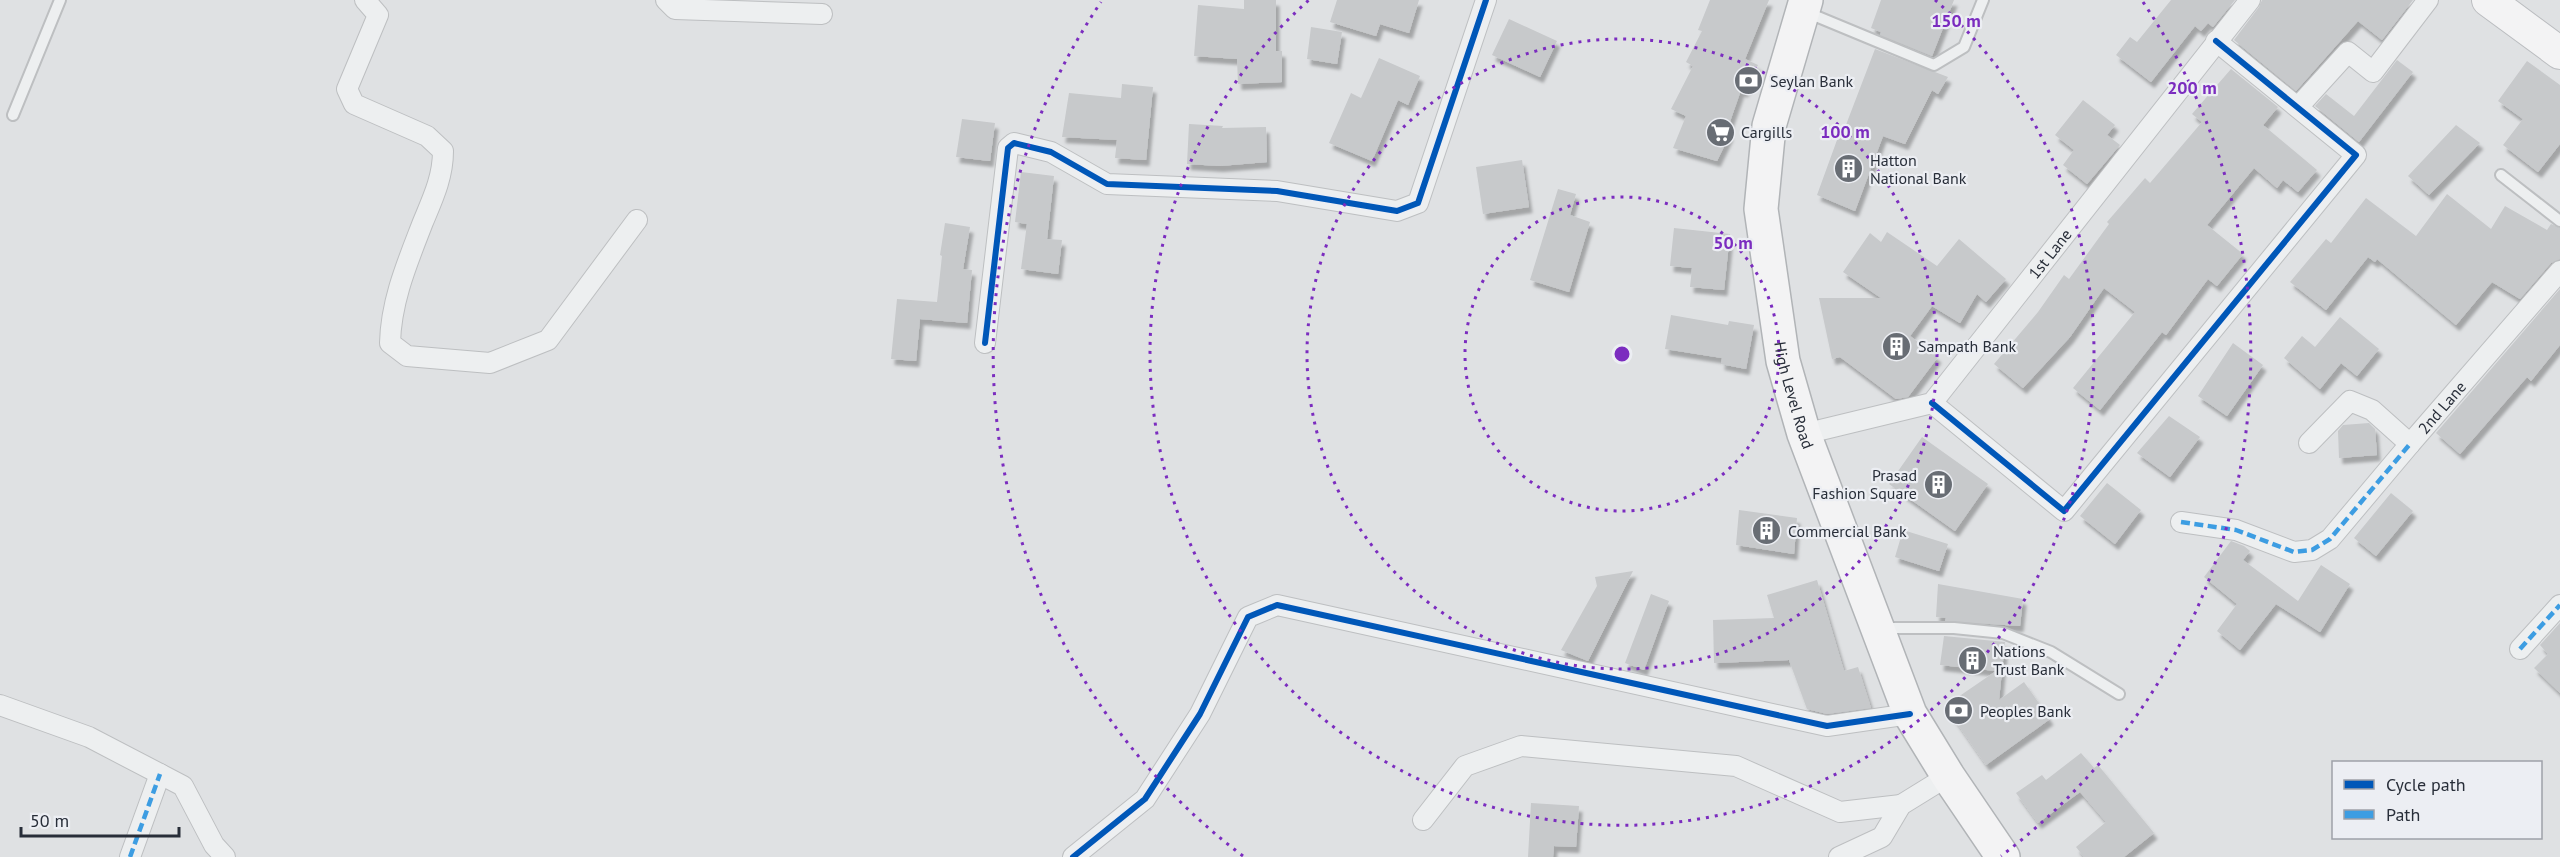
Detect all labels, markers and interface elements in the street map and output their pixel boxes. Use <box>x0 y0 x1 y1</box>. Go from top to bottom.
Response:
text: 150 m <box>1931 9 1981 32</box>
bank icon: Seylan Bank <box>1733 65 1765 97</box>
place label: Seylan Bank <box>1770 71 1853 91</box>
text: 200 m <box>2167 76 2217 99</box>
supermarket icon: Cargills <box>1704 116 1736 148</box>
text: 100 m <box>1820 120 1870 143</box>
place label: Cargills <box>1741 122 1792 142</box>
place label: Hatton National Bank <box>1870 150 1967 188</box>
building icon: Hatton National Bank <box>1833 153 1865 185</box>
street label: 1st Lane <box>2024 225 2076 283</box>
text: 50 m <box>1713 231 1753 254</box>
building icon: Sampath Bank <box>1881 330 1913 362</box>
place label: Sampath Bank <box>1918 336 2016 356</box>
street label: High Level Road <box>1770 340 1819 452</box>
centre of rings <box>1612 344 1632 364</box>
street label: 2nd Lane <box>2414 377 2470 438</box>
place label: Prasad Fashion Square <box>1812 465 1917 503</box>
building icon: Prasad Fashion Square <box>1922 468 1954 500</box>
building icon: Commercial Bank <box>1751 515 1783 547</box>
place label: Commercial Bank <box>1788 521 1907 541</box>
place label: Nations Trust Bank <box>1993 641 2065 679</box>
building icon: Nations Trust Bank <box>1956 644 1988 676</box>
bank icon: Peoples Bank <box>1943 695 1975 727</box>
place label: Peoples Bank <box>1980 701 2071 721</box>
legend <box>2332 761 2542 839</box>
text: Cycle path <box>2386 773 2466 796</box>
scale bar <box>21 800 178 838</box>
text: Path <box>2386 803 2420 826</box>
text: 50 m <box>30 809 69 832</box>

